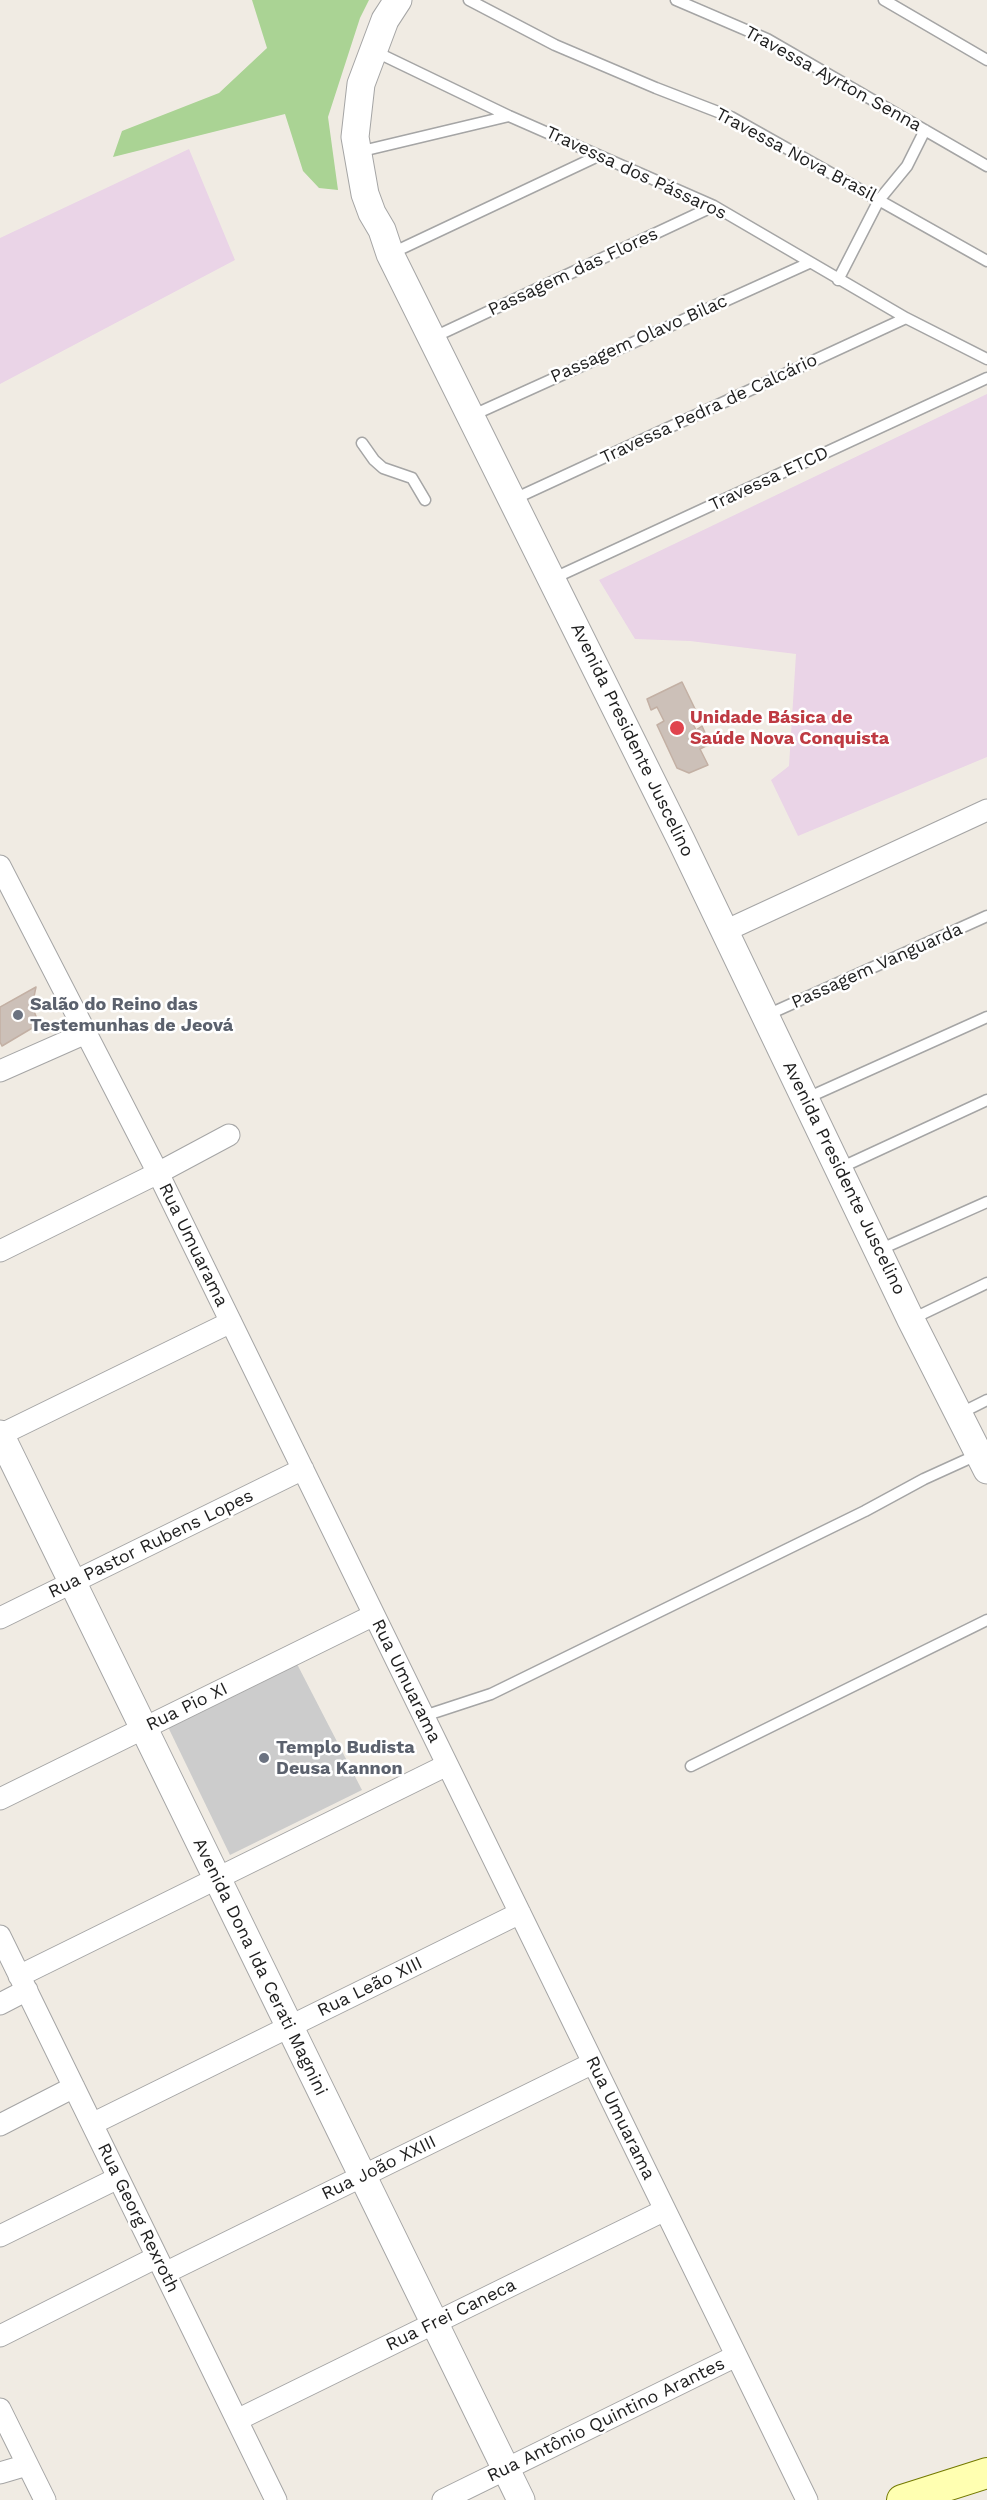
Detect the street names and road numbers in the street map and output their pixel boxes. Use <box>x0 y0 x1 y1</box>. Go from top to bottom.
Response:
street label: Travessa Ayrton Senna <box>741 21 925 137</box>
street label: Travessa Nova Brasil <box>712 103 880 207</box>
street label: Travessa dos Pássaros <box>542 122 730 224</box>
street label: Passagem das Flores <box>485 223 661 321</box>
street label: Passagem Olavo Bilac <box>547 290 731 388</box>
street label: Travessa Pedra de Calcário <box>597 349 821 469</box>
street label: Travessa ETCD <box>706 442 832 516</box>
street label: Avenida Presidente Juscelino <box>566 620 698 860</box>
street label: Passagem Vanguarda <box>788 919 966 1013</box>
street label: Avenida Presidente Juscelino <box>778 1058 910 1298</box>
street label: Rua Umuarama <box>154 1180 232 1310</box>
street label: Rua Pastor Rubens Lopes <box>45 1485 257 1603</box>
street label: Rua Umuarama <box>367 1616 445 1746</box>
street label: Rua Pio XI <box>143 1678 231 1736</box>
street label: Avenida Dona Ida Cerati Magnini <box>188 1835 332 2099</box>
street label: Rua Leão XIII <box>314 1952 426 2022</box>
street label: Rua Umuarama <box>581 2053 659 2183</box>
street label: Rua João XXIII <box>318 2131 440 2205</box>
street label: Rua Georg Rexroth <box>92 2140 184 2296</box>
street label: Rua Frei Caneca <box>382 2274 520 2356</box>
street label: Rua Antônio Quintino Arantes <box>484 2353 728 2487</box>

